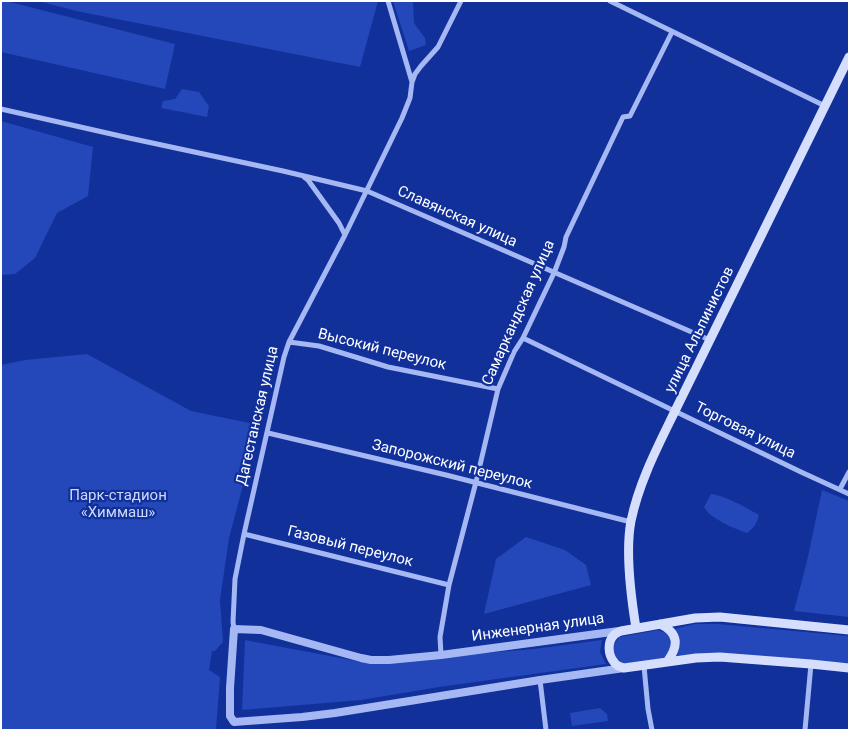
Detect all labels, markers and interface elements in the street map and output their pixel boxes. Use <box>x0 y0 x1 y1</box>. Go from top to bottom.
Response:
street label: Славянская улица <box>394 182 520 252</box>
street label: Самаркандская улица <box>479 238 559 388</box>
street label: улица Альпинистов <box>662 264 738 396</box>
street label: Высокий переулок <box>316 325 448 375</box>
street label: Дагестанская улица <box>233 345 283 487</box>
street label: Торговая улица <box>692 399 798 463</box>
street label: Запорожский переулок <box>370 436 534 494</box>
park label: Парк-стадион «Химмаш» <box>69 487 167 522</box>
street label: Газовый переулок <box>285 523 415 571</box>
street label: Инженерная улица <box>471 610 605 646</box>

